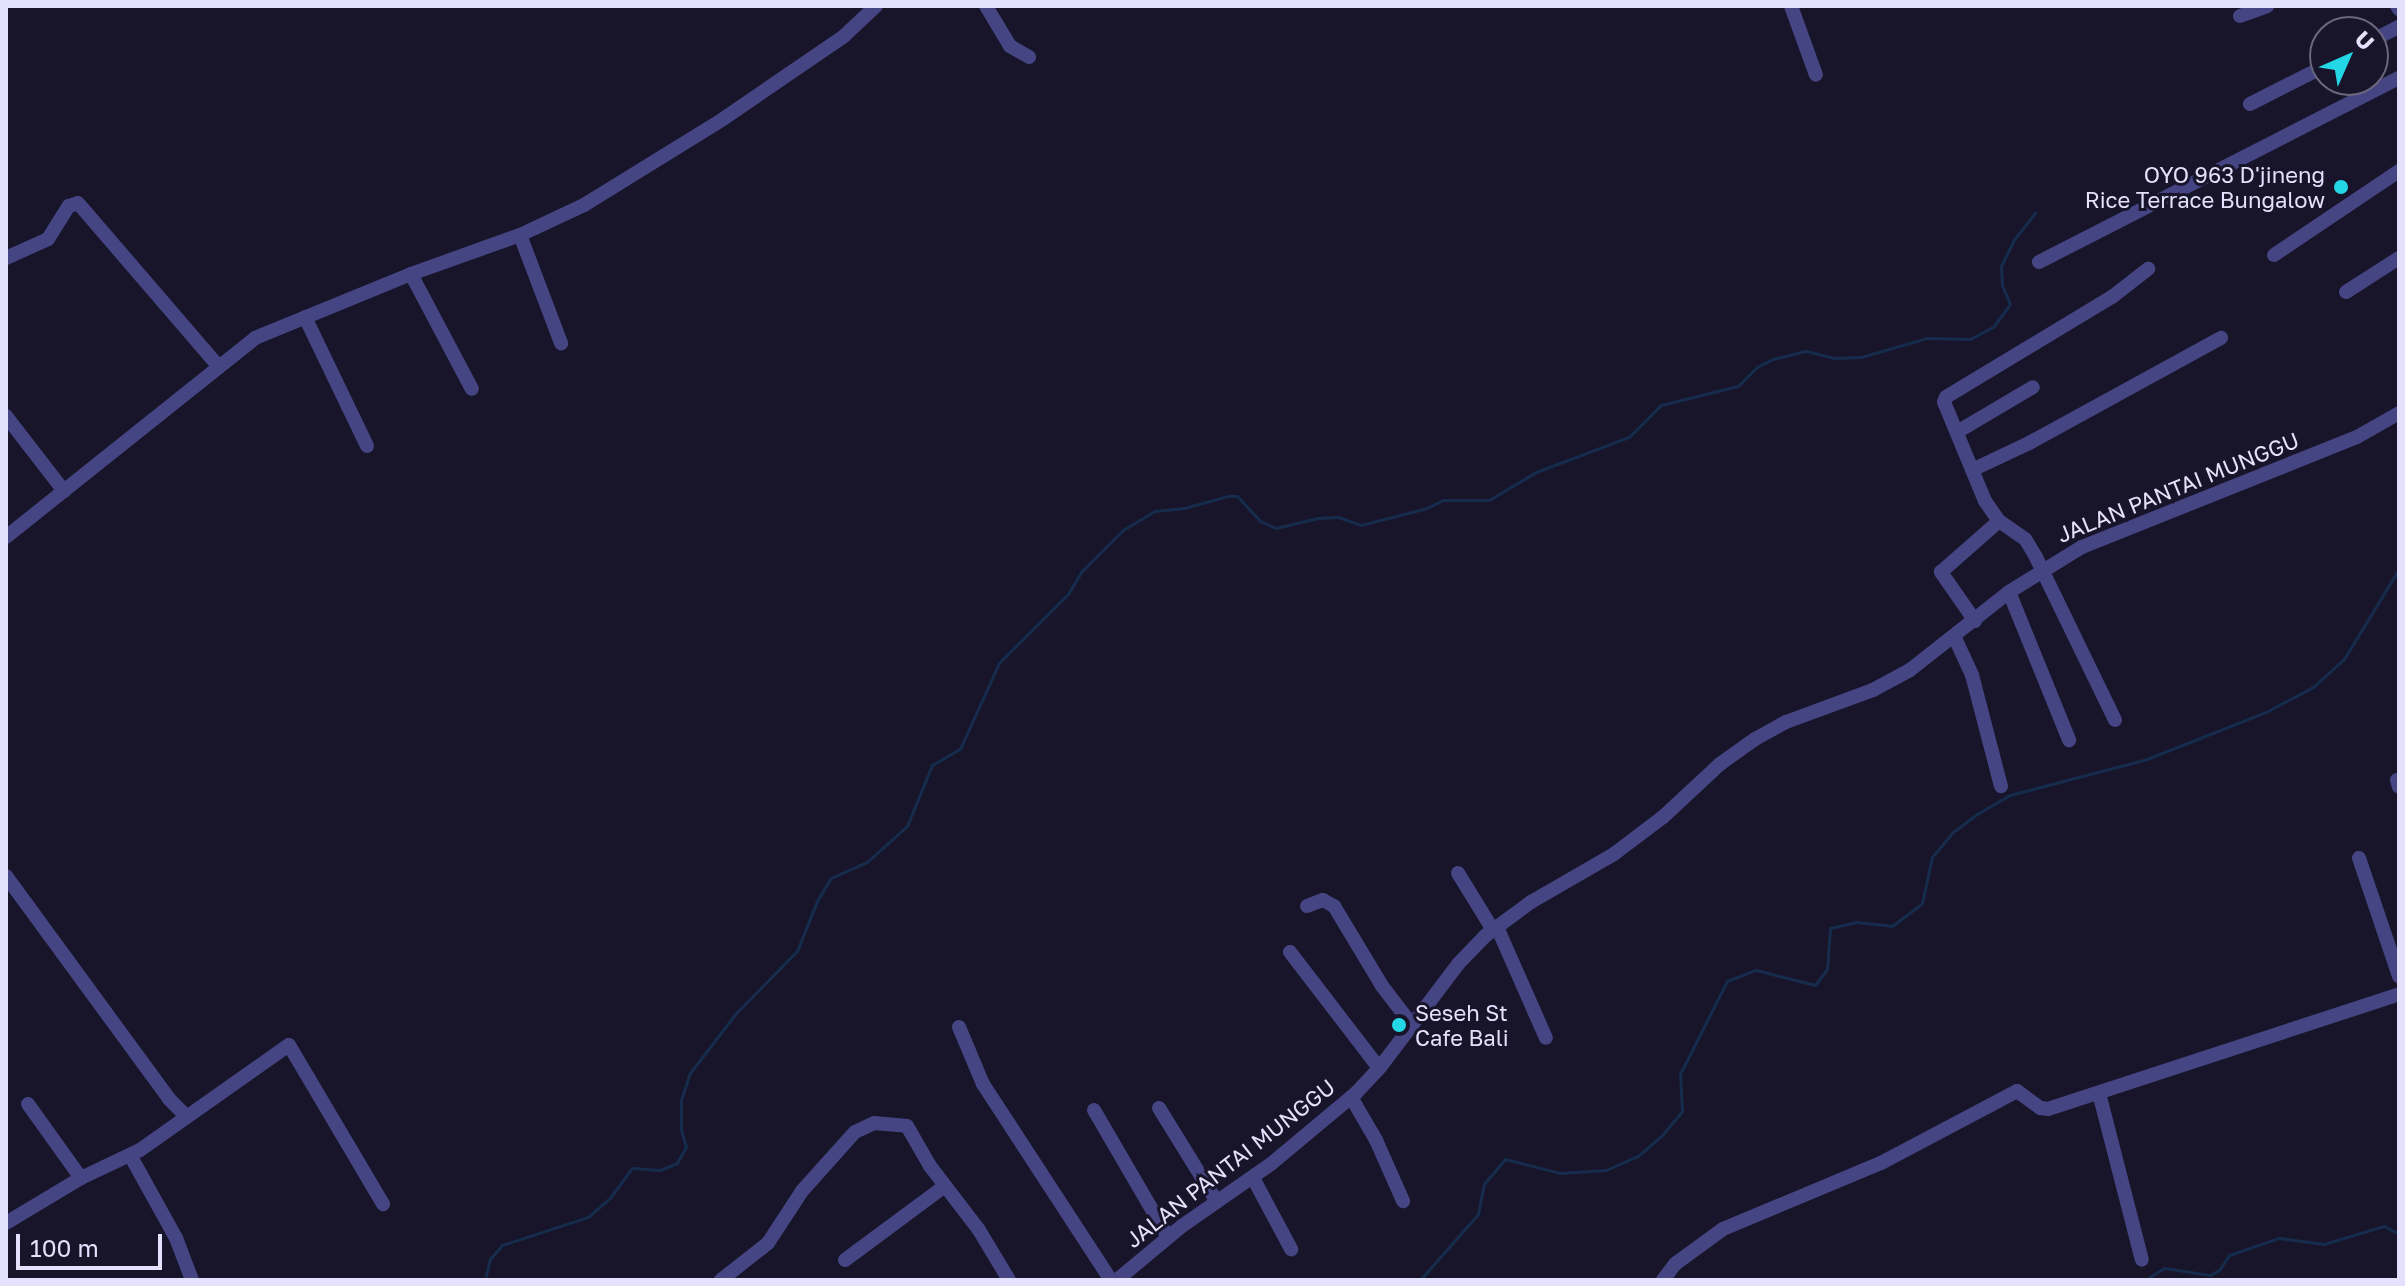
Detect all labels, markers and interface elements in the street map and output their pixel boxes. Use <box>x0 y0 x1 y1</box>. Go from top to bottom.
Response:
north arrow <box>2309 16 2389 96</box>
text: U <box>2350 25 2380 55</box>
place label: OYO 963 D'jineng Rice Terrace Bungalow <box>2085 161 2325 212</box>
marker: OYO 963 D'jineng Rice Terrace Bungalow <box>2332 178 2350 196</box>
street label: JALAN PANTAI MUNGGU <box>2053 426 2303 548</box>
place label: Seseh St Cafe Bali <box>1415 999 1509 1050</box>
marker: Seseh St Cafe Bali <box>1390 1016 1408 1034</box>
street label: JALAN PANTAI MUNGGU <box>1120 1073 1340 1253</box>
scale bar <box>20 1218 166 1268</box>
text: 100 m <box>30 1233 99 1262</box>

